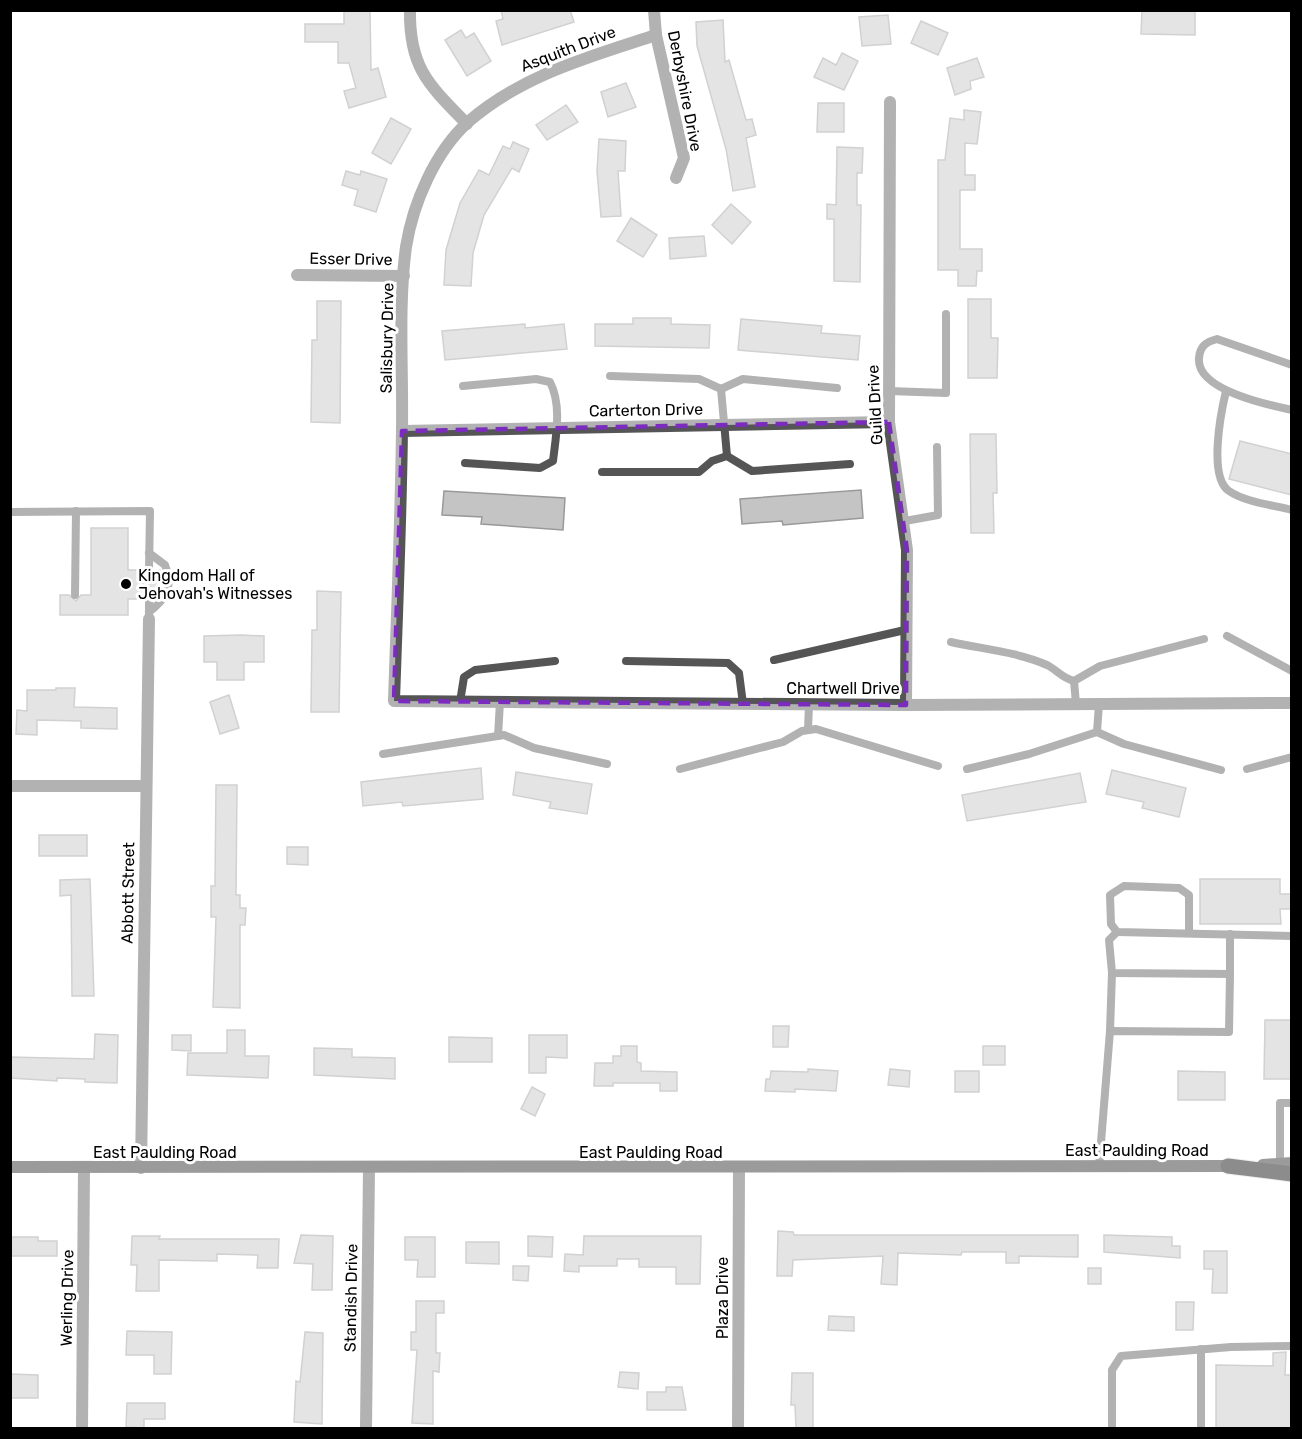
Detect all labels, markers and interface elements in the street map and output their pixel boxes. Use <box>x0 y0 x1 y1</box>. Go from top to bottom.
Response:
street label: Asquith Drive <box>518 22 618 76</box>
street label: Derbyshire Drive <box>664 29 706 153</box>
street label: Esser Drive <box>309 249 393 269</box>
street label: Salisbury Drive <box>377 282 397 394</box>
street label: Guild Drive <box>863 364 887 446</box>
street label: Carterton Drive <box>589 400 703 420</box>
place label: Kingdom Hall of Jehovah's Witnesses <box>138 566 292 603</box>
marker: Kingdom Hall of Jehovah's Witnesses <box>119 577 133 591</box>
street label: Chartwell Drive <box>786 679 900 698</box>
street label: Abbott Street <box>118 842 138 944</box>
street label: East Paulding Road <box>1065 1141 1209 1160</box>
street label: East Paulding Road <box>93 1143 237 1162</box>
street label: East Paulding Road <box>579 1143 723 1162</box>
street label: Standish Drive <box>341 1244 361 1352</box>
street label: Werling Drive <box>57 1249 77 1347</box>
street label: Plaza Drive <box>713 1257 732 1339</box>

